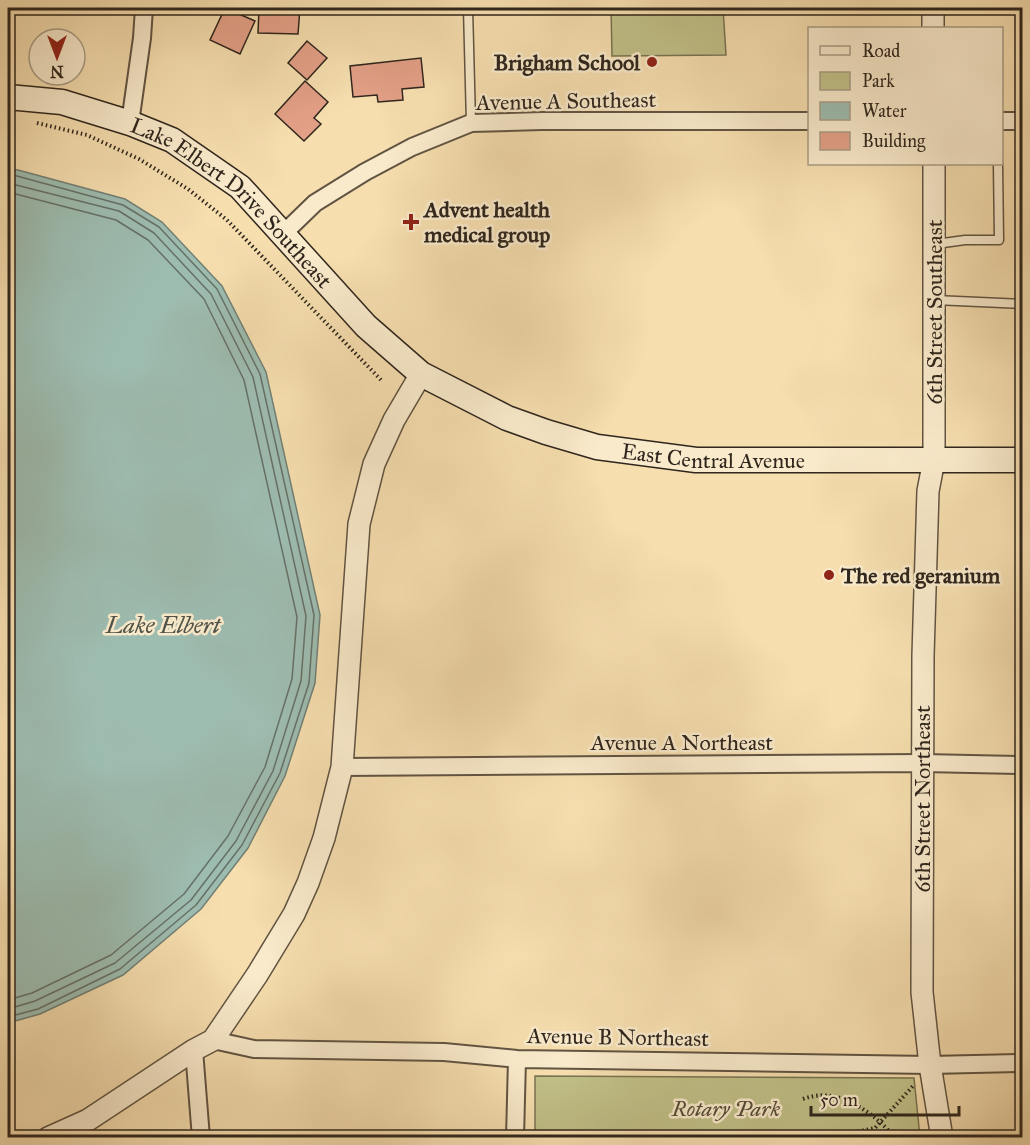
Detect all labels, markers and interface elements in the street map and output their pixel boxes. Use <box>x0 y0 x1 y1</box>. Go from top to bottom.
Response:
north arrow <box>27 27 87 87</box>
legend <box>808 27 1003 165</box>
text: Road <box>862 40 900 62</box>
place label: Brigham School <box>494 49 641 76</box>
marker: Brigham School <box>645 55 659 69</box>
text: N <box>50 62 64 81</box>
text: Park <box>862 70 895 92</box>
street label: Avenue A Southeast <box>475 86 657 116</box>
text: Water <box>862 100 907 122</box>
street label: Lake Elbert Drive Southeast <box>127 111 338 294</box>
text: Building <box>862 130 926 153</box>
place label: Advent health medical group <box>422 196 551 248</box>
marker: Advent health medical group <box>402 213 420 231</box>
street label: 6th Street Southeast <box>921 219 948 405</box>
street label: East Central Avenue <box>620 437 805 474</box>
place label: The red geranium <box>840 562 1001 589</box>
marker: The red geranium <box>822 568 836 582</box>
water label: Lake Elbert <box>105 610 222 640</box>
street label: 6th Street Northeast <box>909 705 936 893</box>
street label: Avenue A Northeast <box>590 729 773 756</box>
street label: Avenue B Northeast <box>526 1022 709 1052</box>
scale bar <box>811 1079 960 1117</box>
text: 50 m <box>820 1089 858 1111</box>
park label: Rotary Park <box>671 1095 780 1122</box>

